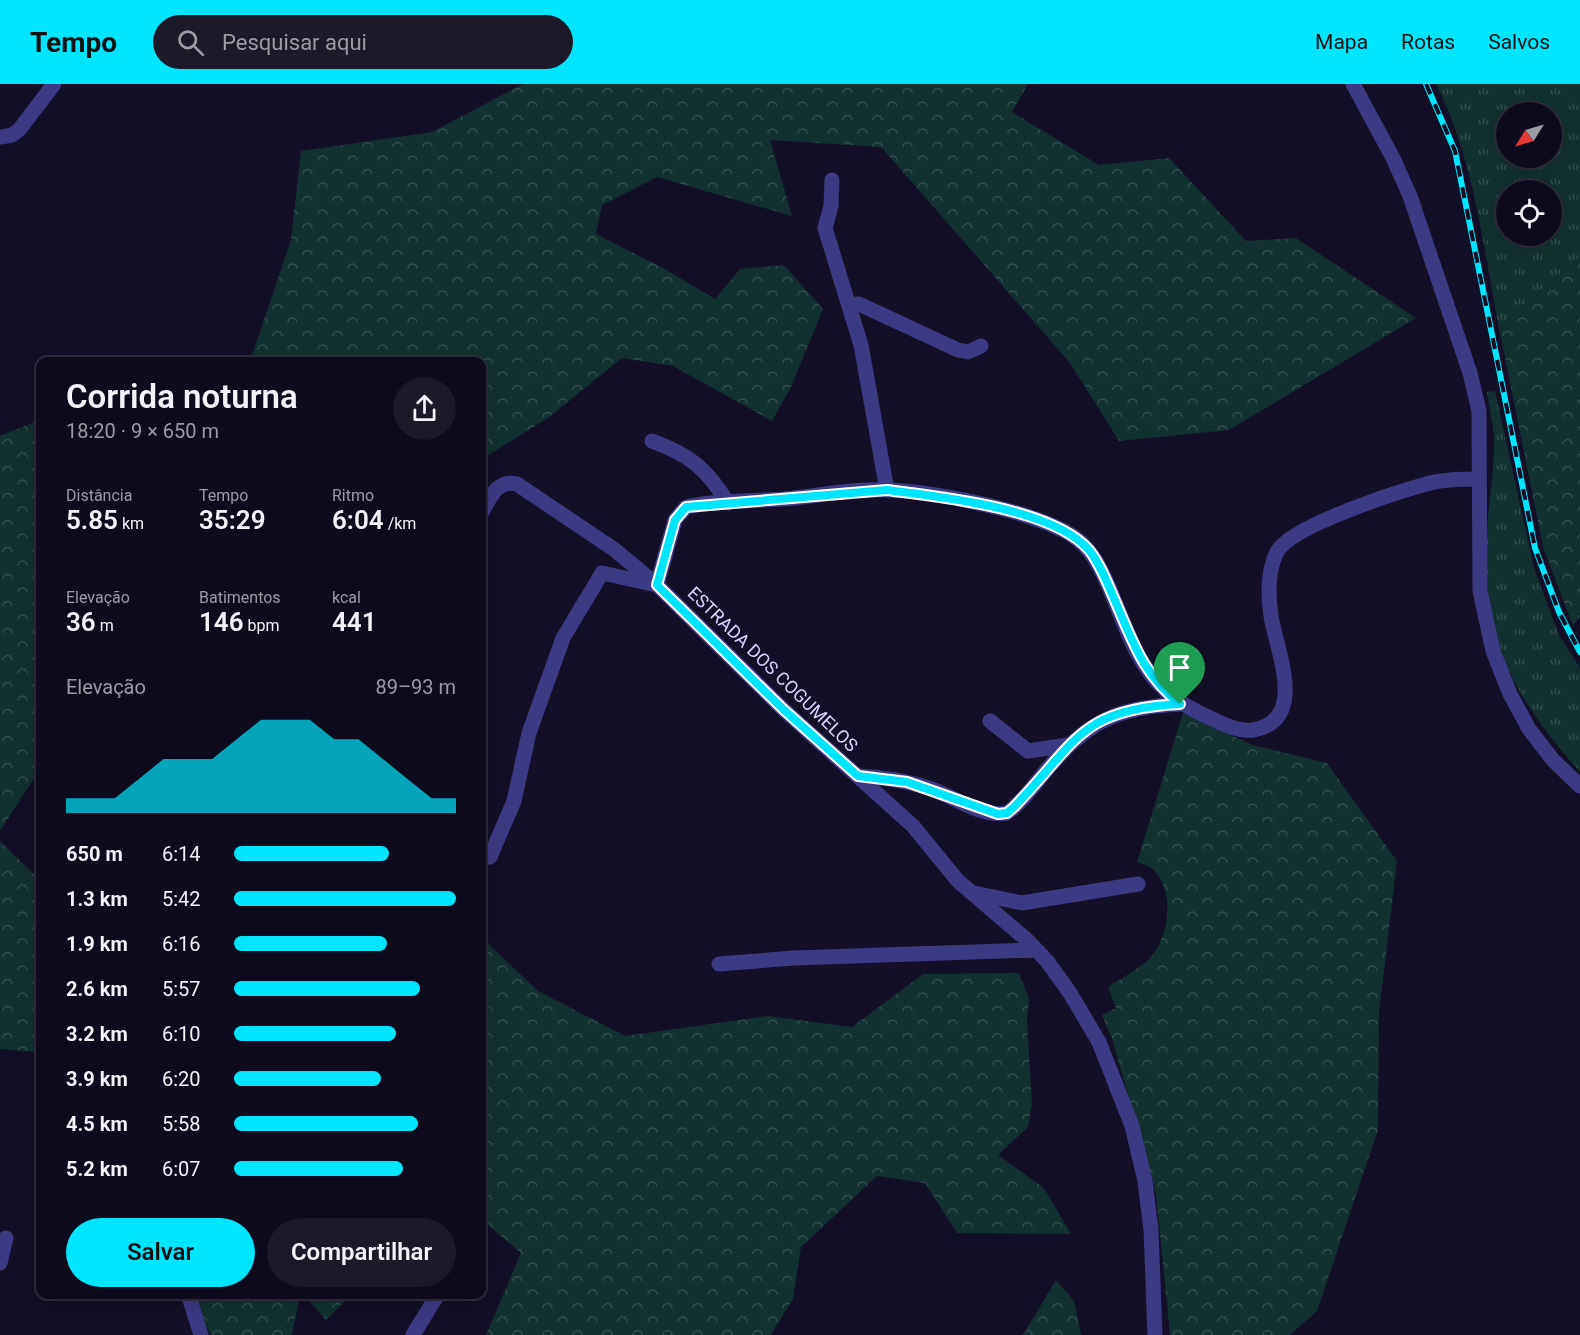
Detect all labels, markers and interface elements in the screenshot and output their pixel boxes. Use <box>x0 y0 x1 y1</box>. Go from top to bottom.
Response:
search box <box>153 15 573 69</box>
text: Tempo <box>30 26 117 59</box>
icon: search <box>174 26 207 59</box>
text: Pesquisar aqui <box>222 30 367 55</box>
text: Mapa <box>1315 30 1368 54</box>
text: Rotas <box>1401 30 1455 54</box>
text: Salvos <box>1488 30 1550 54</box>
north arrow <box>1496 102 1562 168</box>
map controls <box>1496 102 1562 246</box>
button: locate <box>1496 180 1562 246</box>
text: Corrida noturna <box>66 377 298 416</box>
button: share <box>393 377 456 440</box>
text: 18:20 · 9 × 650 m <box>66 419 219 443</box>
text: Distância <box>66 486 132 505</box>
text: Tempo <box>199 486 248 505</box>
text: Ritmo <box>332 486 374 505</box>
text: 5.85 <box>66 505 118 535</box>
text: 35:29 <box>199 505 266 535</box>
text: 6:04 <box>332 505 384 535</box>
text: km <box>118 514 144 533</box>
text: /km <box>384 514 416 533</box>
street label: ESTRADA DOS COGUMELOS <box>684 582 862 756</box>
text: Elevação <box>66 588 130 607</box>
text: Batimentos <box>199 588 281 607</box>
text: kcal <box>332 588 361 607</box>
text: 36 <box>66 607 96 637</box>
text: 146 <box>199 607 244 637</box>
text: 441 <box>332 607 377 637</box>
text: m <box>96 616 114 635</box>
text: bpm <box>244 616 280 635</box>
pin <box>1154 642 1205 704</box>
icon: arrive <box>1163 651 1196 684</box>
text: Elevação <box>66 675 146 699</box>
text: 89–93 m <box>375 675 456 699</box>
text: 650 m <box>66 842 123 866</box>
text: 6:14 <box>162 842 201 866</box>
text: 1.3 km <box>66 887 128 911</box>
text: 5:42 <box>162 887 201 911</box>
text: 1.9 km <box>66 932 128 956</box>
text: 6:16 <box>162 932 201 956</box>
text: 2.6 km <box>66 977 128 1001</box>
text: 5:57 <box>162 977 201 1001</box>
text: 3.2 km <box>66 1022 128 1046</box>
text: 6:10 <box>162 1022 201 1046</box>
text: 3.9 km <box>66 1067 128 1091</box>
text: 6:20 <box>162 1067 201 1091</box>
text: 4.5 km <box>66 1112 128 1136</box>
text: 5:58 <box>162 1112 201 1136</box>
text: 5.2 km <box>66 1157 128 1181</box>
text: 6:07 <box>162 1157 201 1181</box>
button: Salvar <box>66 1218 255 1287</box>
button: Compartilhar <box>267 1218 456 1287</box>

